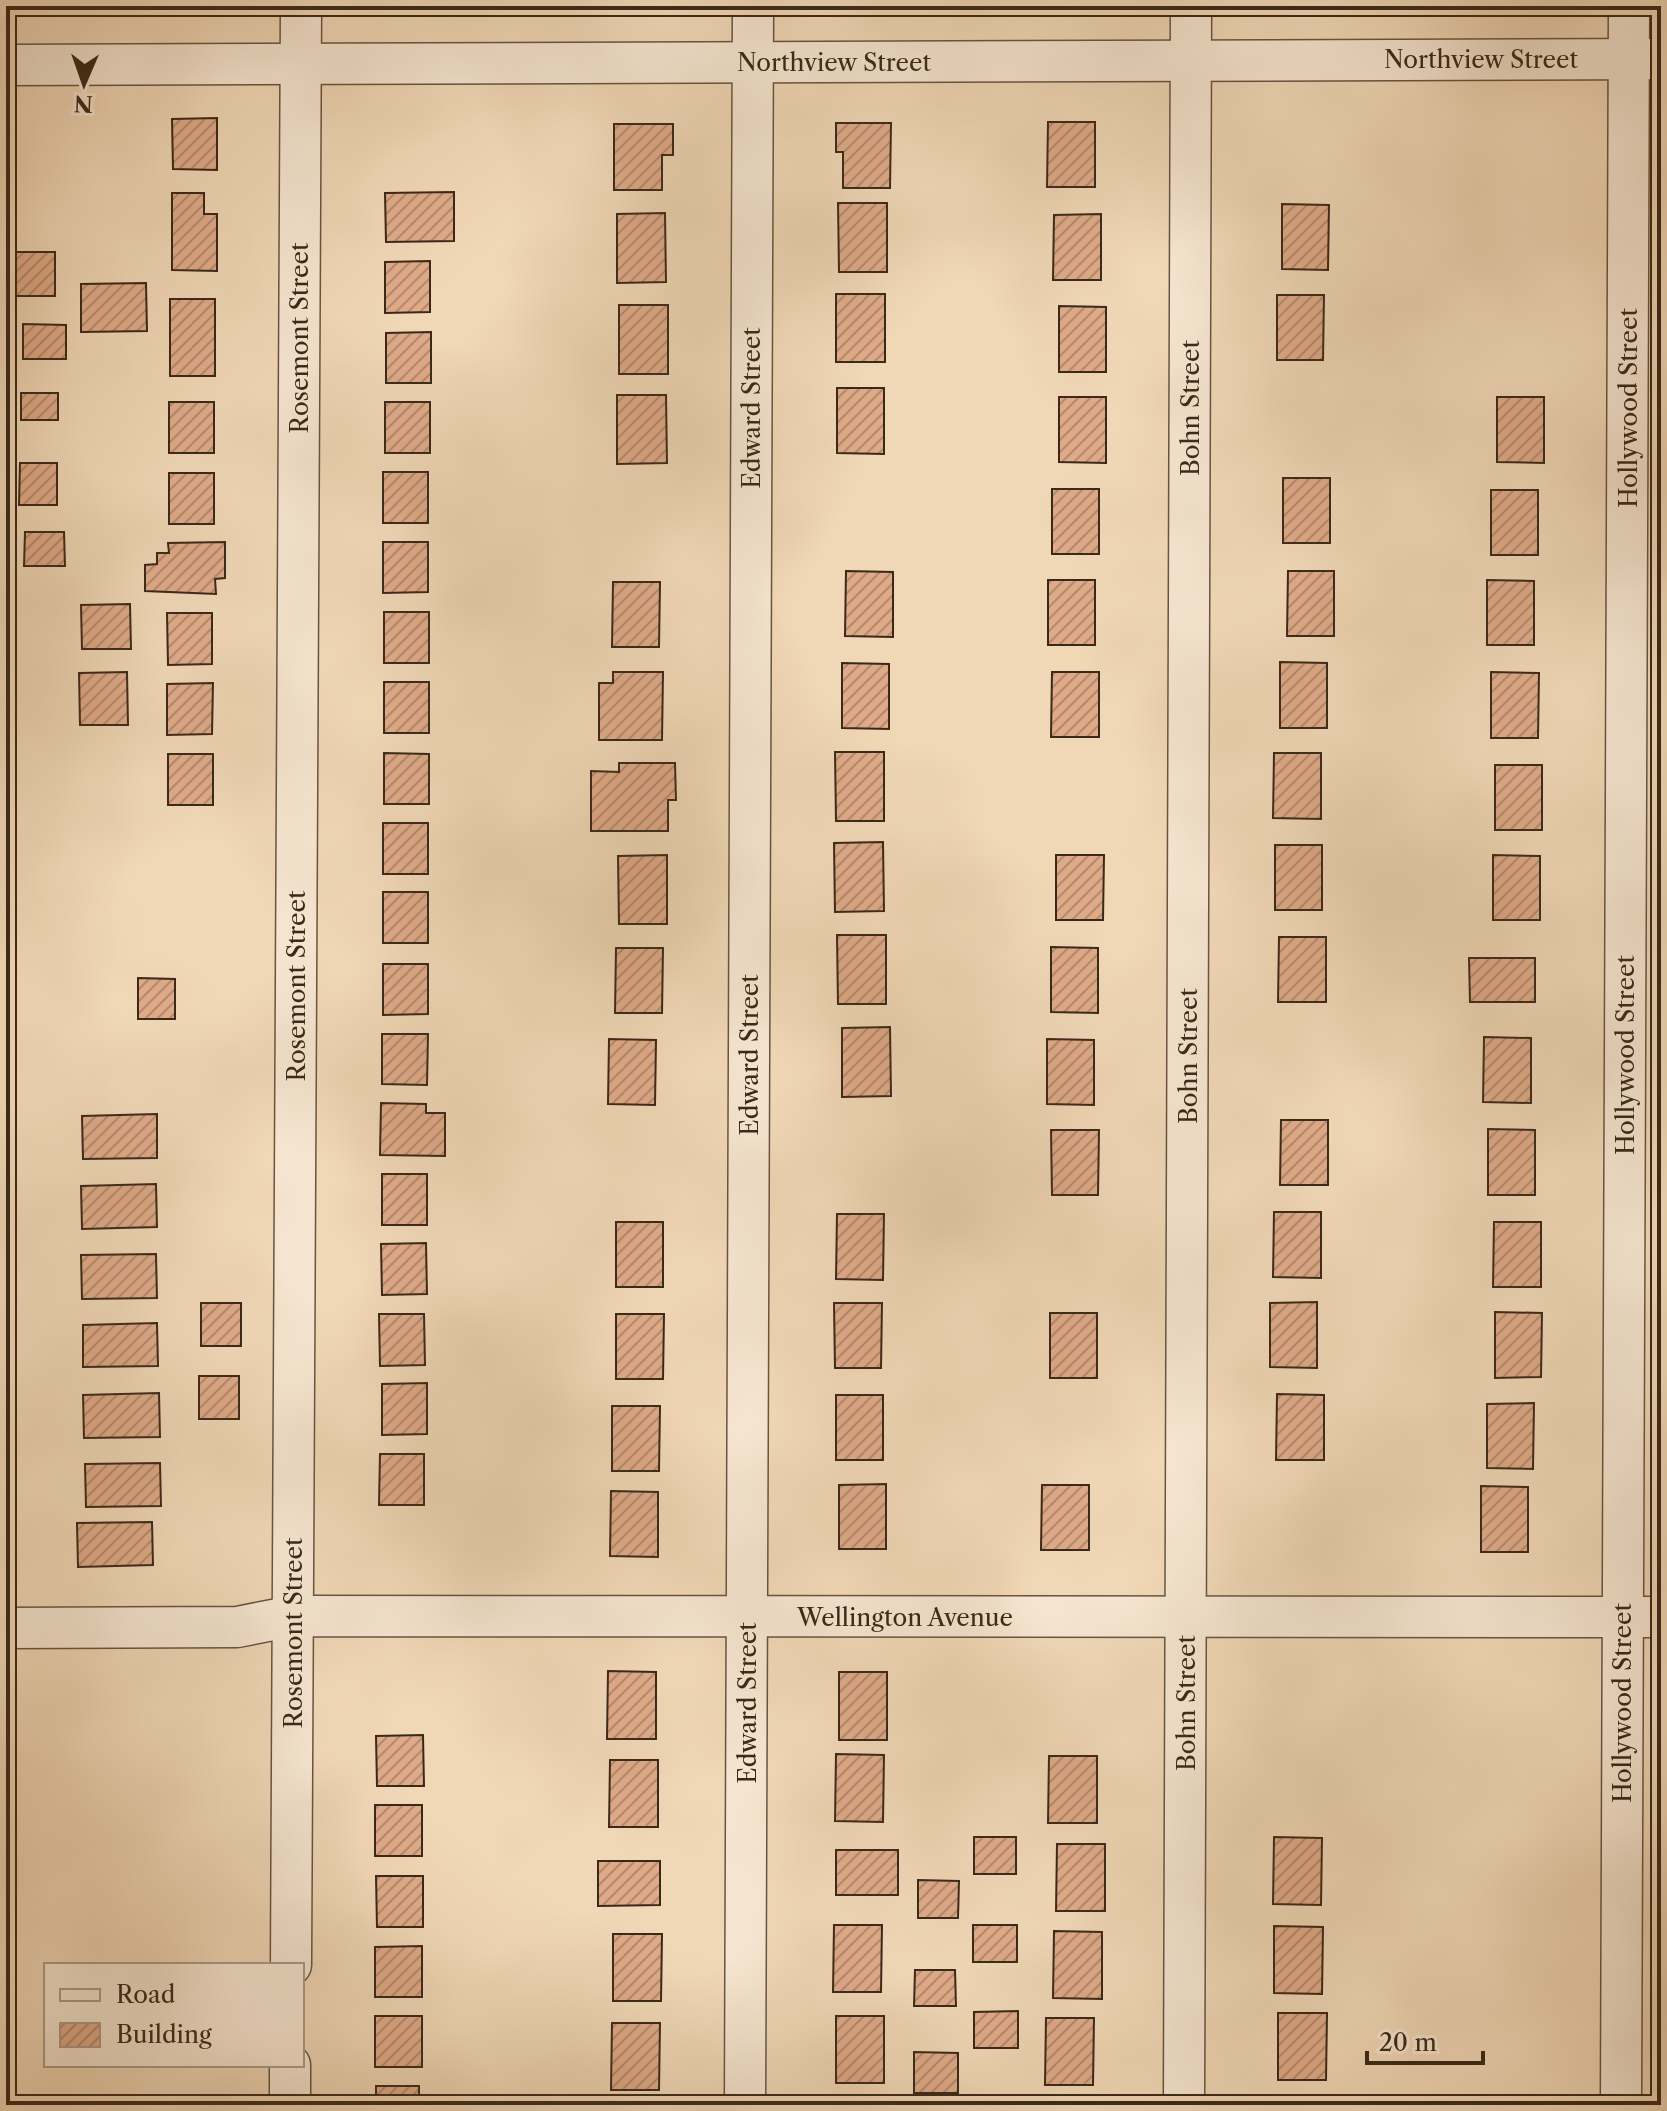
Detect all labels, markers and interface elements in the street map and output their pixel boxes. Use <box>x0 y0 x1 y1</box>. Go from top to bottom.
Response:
north arrow <box>44 44 124 124</box>
street label: Northview Street <box>1384 45 1578 74</box>
street label: Northview Street <box>737 48 931 77</box>
text: N <box>73 90 93 117</box>
street label: Rosemont Street <box>285 242 314 433</box>
street label: Hollywood Street <box>1614 308 1643 508</box>
street label: Edward Street <box>737 327 766 489</box>
street label: Bohn Street <box>1176 340 1205 476</box>
street label: Rosemont Street <box>282 890 311 1081</box>
street label: Hollywood Street <box>1611 955 1640 1155</box>
street label: Edward Street <box>735 974 764 1136</box>
street label: Bohn Street <box>1174 988 1203 1124</box>
street label: Rosemont Street <box>279 1537 308 1728</box>
street label: Wellington Avenue <box>796 1603 1013 1632</box>
street label: Hollywood Street <box>1608 1603 1637 1803</box>
street label: Edward Street <box>733 1622 762 1784</box>
street label: Bohn Street <box>1172 1635 1201 1771</box>
legend <box>44 1963 304 2067</box>
text: Road <box>116 1980 176 2009</box>
scale bar <box>1367 2015 1483 2065</box>
text: Building <box>116 2020 212 2049</box>
text: 20 m <box>1379 2028 1437 2057</box>

